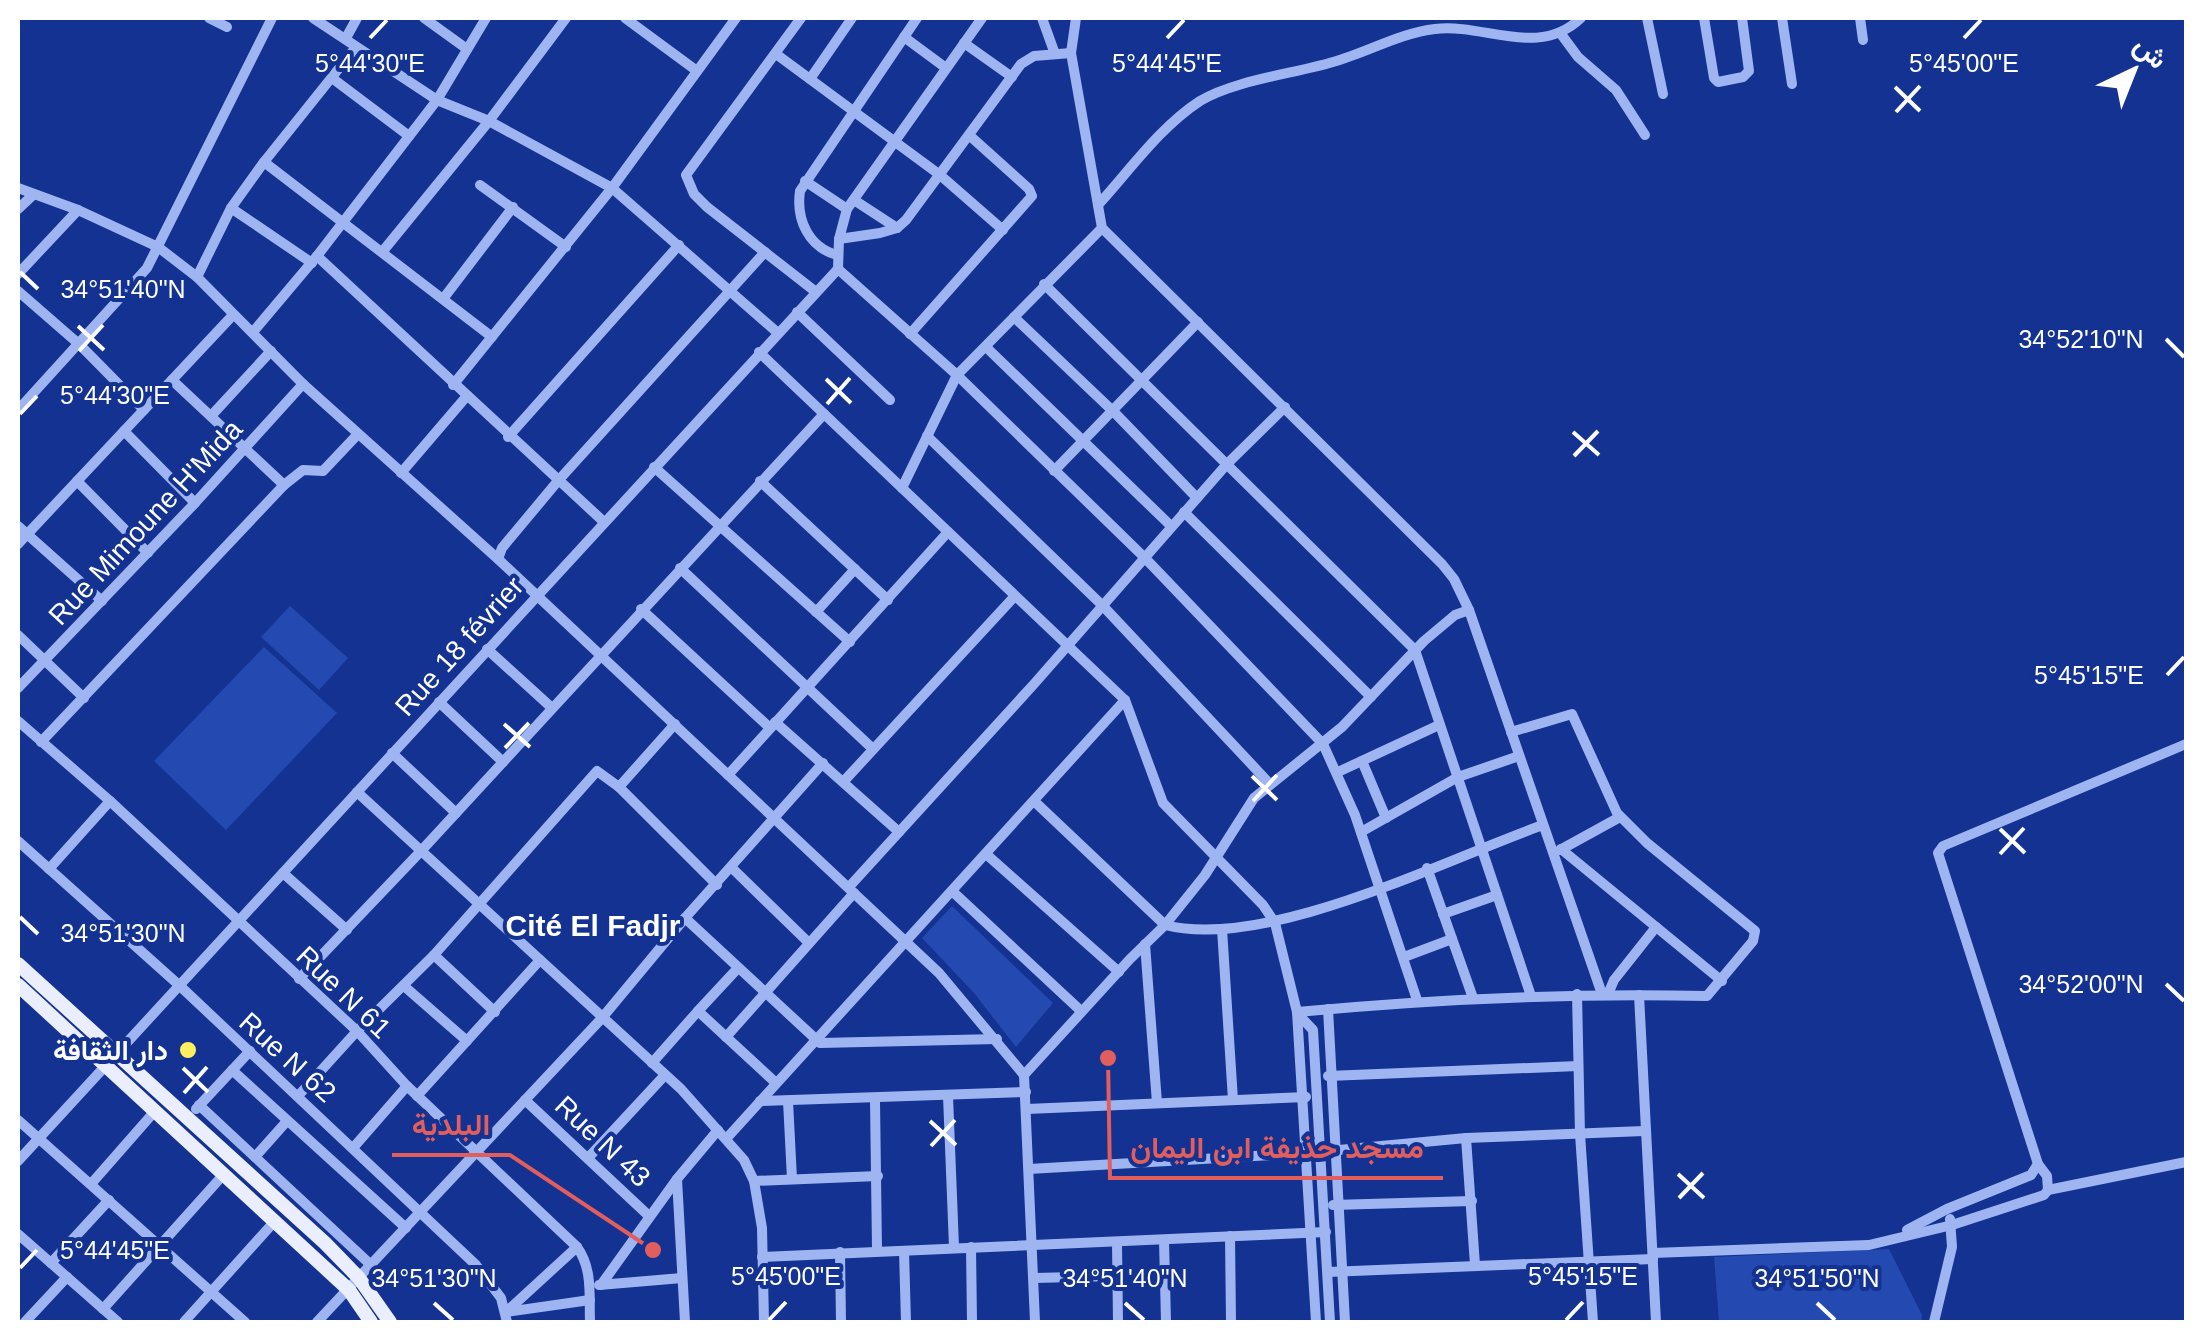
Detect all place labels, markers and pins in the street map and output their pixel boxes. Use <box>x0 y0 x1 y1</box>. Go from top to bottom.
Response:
place label: دار الثقافة <box>53 1035 168 1068</box>
marker: دار الثقافة <box>177 1039 199 1061</box>
callout: البلدية <box>392 1095 510 1155</box>
callout: مسجد حذيفة ابن اليمان <box>1110 1118 1443 1178</box>

